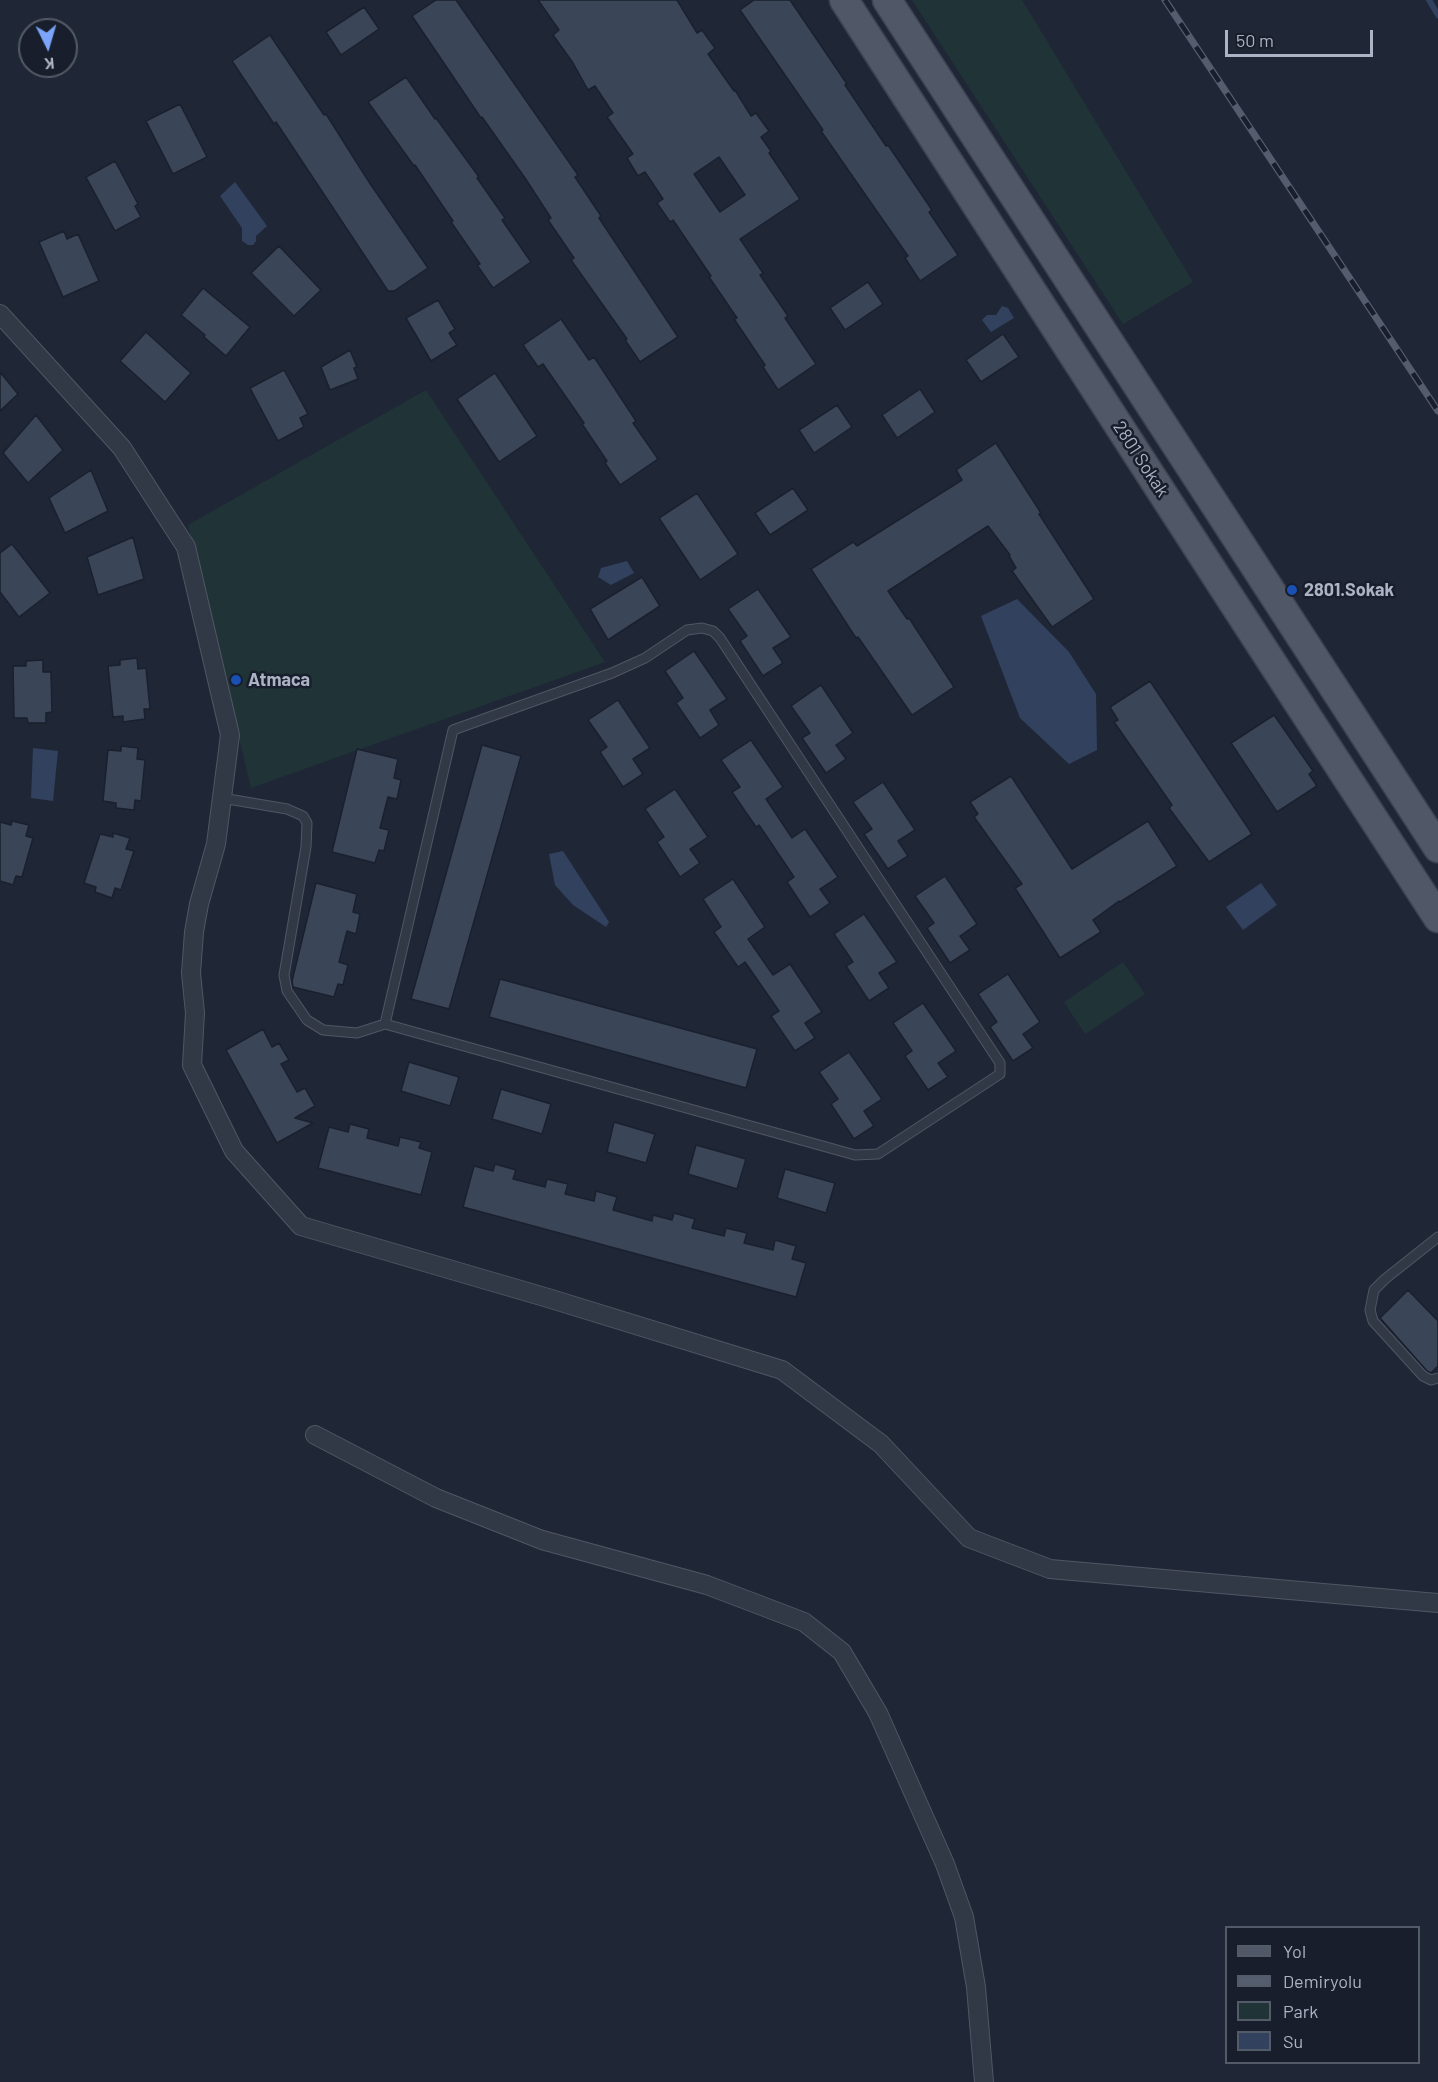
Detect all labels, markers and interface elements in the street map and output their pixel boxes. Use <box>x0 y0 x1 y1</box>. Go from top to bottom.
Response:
north arrow <box>18 18 78 78</box>
scale bar <box>1228 18 1376 56</box>
text: 50 m <box>1236 29 1274 51</box>
text: K <box>44 55 55 74</box>
street label: 2801 Sokak <box>1109 417 1173 501</box>
place label: 2801.Sokak <box>1304 579 1394 601</box>
marker: 2801.Sokak <box>1285 583 1299 597</box>
place label: Atmaca <box>248 669 310 691</box>
marker: Atmaca <box>229 673 243 687</box>
legend <box>1225 1926 1420 2064</box>
text: Yol <box>1283 1940 1306 1962</box>
text: Demiryolu <box>1283 1970 1362 1992</box>
text: Park <box>1283 2000 1318 2022</box>
text: Su <box>1283 2030 1303 2052</box>

